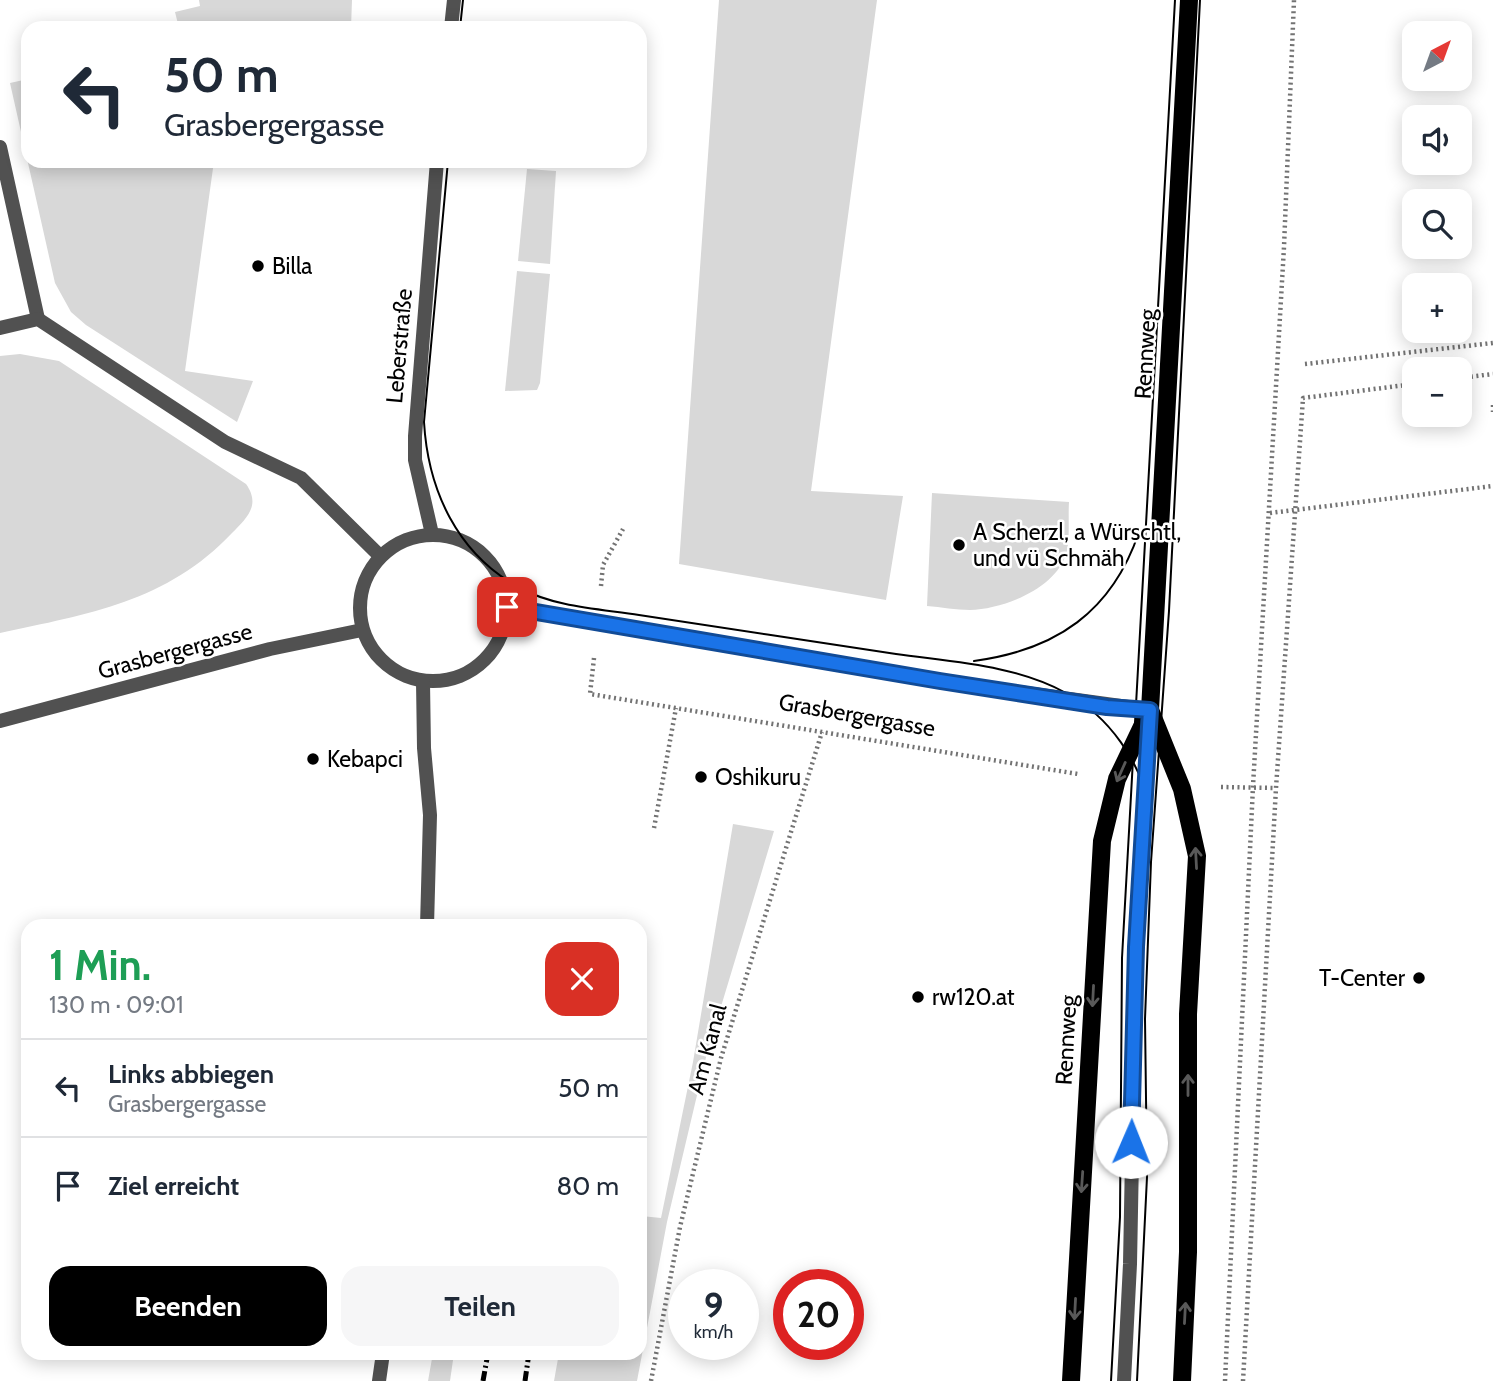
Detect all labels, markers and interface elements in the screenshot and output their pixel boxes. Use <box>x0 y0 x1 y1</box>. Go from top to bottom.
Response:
north arrow <box>1402 21 1472 91</box>
map controls <box>1402 21 1472 427</box>
text: 50 m <box>164 45 279 104</box>
icon: left <box>49 49 140 140</box>
text: Grasbergergasse <box>164 105 384 144</box>
button: sound <box>1402 105 1472 175</box>
button: search <box>1402 189 1472 259</box>
place label: Billa <box>272 252 312 280</box>
marker: Billa <box>250 258 266 274</box>
button: + <box>1402 273 1472 343</box>
street label: Leberstraße <box>380 287 418 405</box>
street label: Rennweg <box>1129 308 1161 400</box>
button: − <box>1402 357 1472 427</box>
place label: A Scherzl, a Würschtl, und vü Schmäh <box>973 518 1181 572</box>
marker: A Scherzl, a Würschtl, und vü Schmäh <box>951 537 967 553</box>
pin <box>477 577 537 637</box>
icon: arrive <box>488 588 526 626</box>
street label: Grasbergergasse <box>95 617 255 685</box>
street label: Grasbergergasse <box>777 687 938 743</box>
place label: Kebapci <box>327 745 403 773</box>
marker: Kebapci <box>305 751 321 767</box>
one-way arrow <box>1114 761 1127 782</box>
place label: Oshikuru <box>715 763 801 791</box>
marker: Oshikuru <box>693 769 709 785</box>
one-way arrow <box>1189 847 1202 870</box>
text: 1 Min. <box>49 939 151 991</box>
button: close <box>545 942 619 1016</box>
place label: T-Center <box>1319 964 1406 992</box>
marker: T-Center <box>1411 970 1427 986</box>
place label: rw120.at <box>932 983 1015 1011</box>
one-way arrow <box>1087 985 1100 1008</box>
marker: rw120.at <box>910 989 926 1005</box>
text: 130 m · 09:01 <box>49 991 184 1019</box>
street label: Rennweg <box>1050 994 1082 1086</box>
street label: Am Kanal <box>681 1000 733 1097</box>
text: Links abbiegen <box>108 1058 274 1090</box>
icon: left <box>49 1069 87 1107</box>
text: 50 m <box>558 1072 619 1104</box>
one-way arrow <box>1181 1074 1195 1097</box>
text: Grasbergergasse <box>108 1090 266 1118</box>
position arrow <box>1094 1105 1168 1179</box>
icon: arrive <box>49 1167 87 1205</box>
text: Ziel erreicht <box>108 1170 239 1202</box>
text: 80 m <box>556 1170 619 1202</box>
one-way arrow <box>1076 1171 1089 1194</box>
button: Beenden <box>49 1266 327 1346</box>
button: Teilen <box>341 1266 619 1346</box>
speed limit sign: 20 <box>773 1269 864 1360</box>
text: 9 <box>704 1284 723 1327</box>
one-way arrow <box>1068 1297 1081 1319</box>
one-way arrow <box>1179 1302 1192 1325</box>
text: km/h <box>694 1321 733 1343</box>

